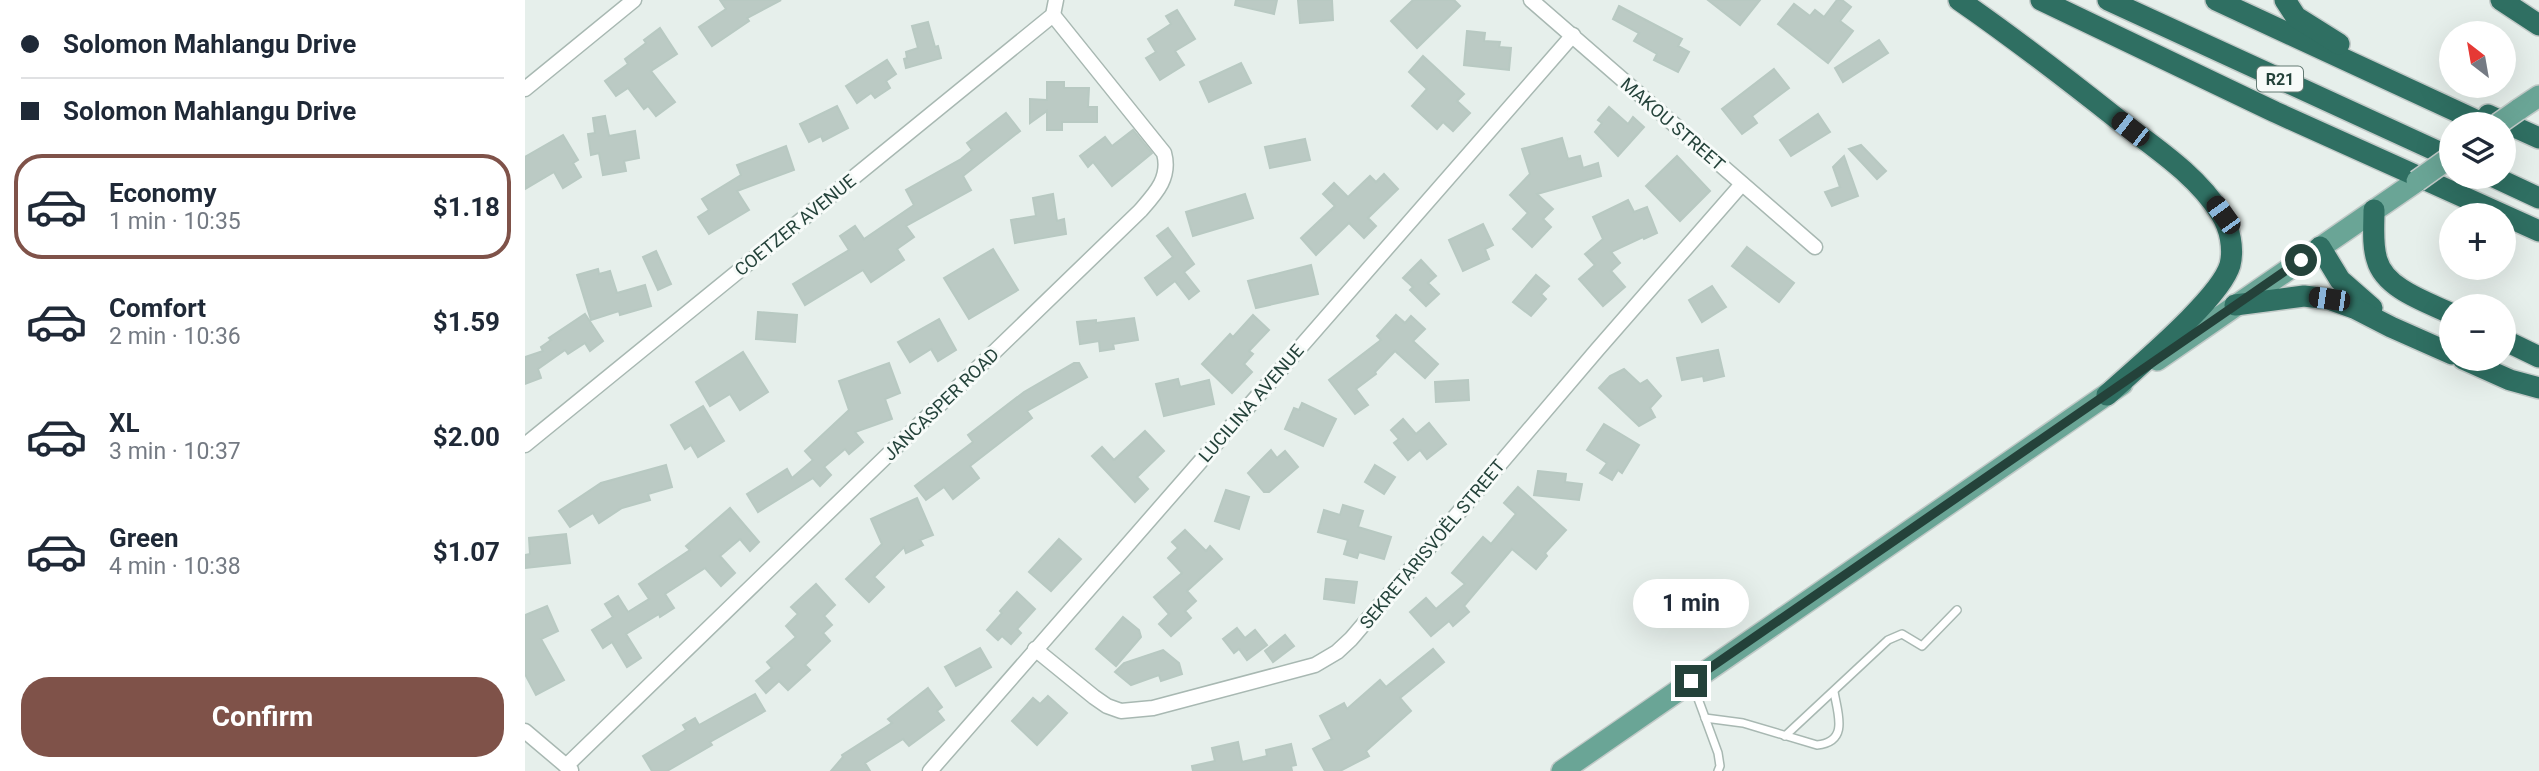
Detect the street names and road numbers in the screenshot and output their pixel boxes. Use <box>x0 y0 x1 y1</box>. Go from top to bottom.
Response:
road number: R21 <box>2257 66 2303 92</box>
street label: MAKOU STREET <box>1617 73 1730 175</box>
street label: COETZER AVENUE <box>730 170 860 280</box>
street label: LUCILINA AVENUE <box>1194 340 1308 466</box>
street label: JANCASPER ROAD <box>879 343 1003 465</box>
street label: SEKRETARISVOËL STREET <box>1355 455 1509 633</box>

